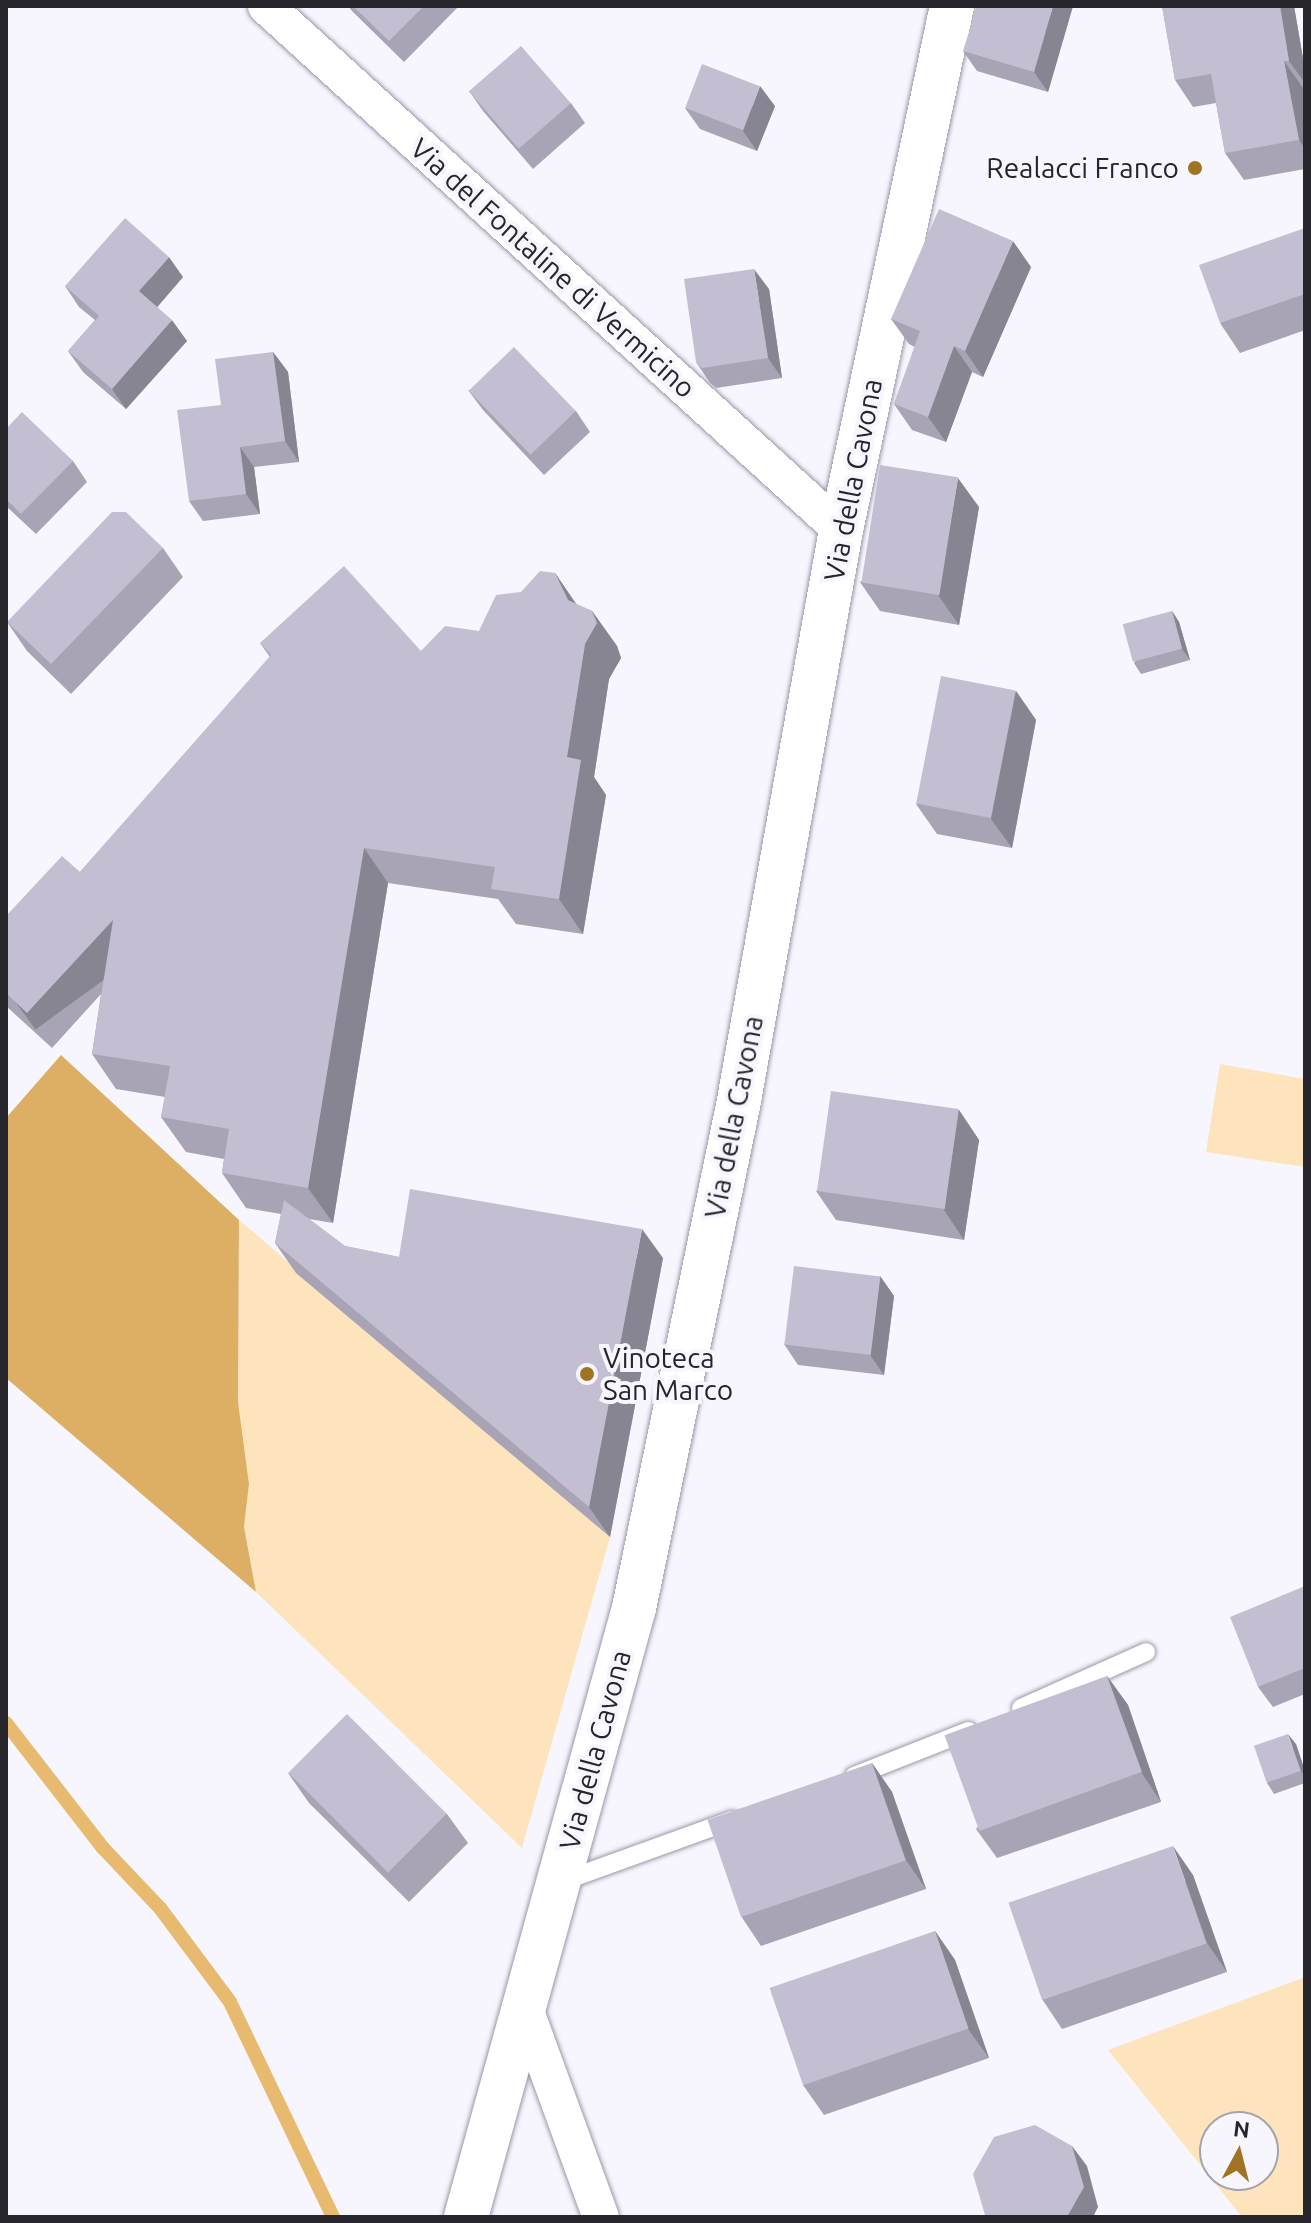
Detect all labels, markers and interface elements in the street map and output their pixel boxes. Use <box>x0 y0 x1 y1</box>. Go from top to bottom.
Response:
street label: Via del Fontaline di Vermicino <box>404 131 702 405</box>
place label: Realacci Franco <box>986 151 1179 185</box>
marker: Realacci Franco <box>1186 159 1204 177</box>
street label: Via della Cavona <box>817 376 889 584</box>
street label: Via della Cavona <box>698 1013 770 1221</box>
place label: Vinoteca San Marco <box>603 1341 733 1407</box>
marker: Vinoteca San Marco <box>578 1365 596 1383</box>
street label: Via della Cavona <box>552 1646 638 1854</box>
north arrow <box>1199 2111 1279 2191</box>
text: N <box>1232 2115 1251 2142</box>

